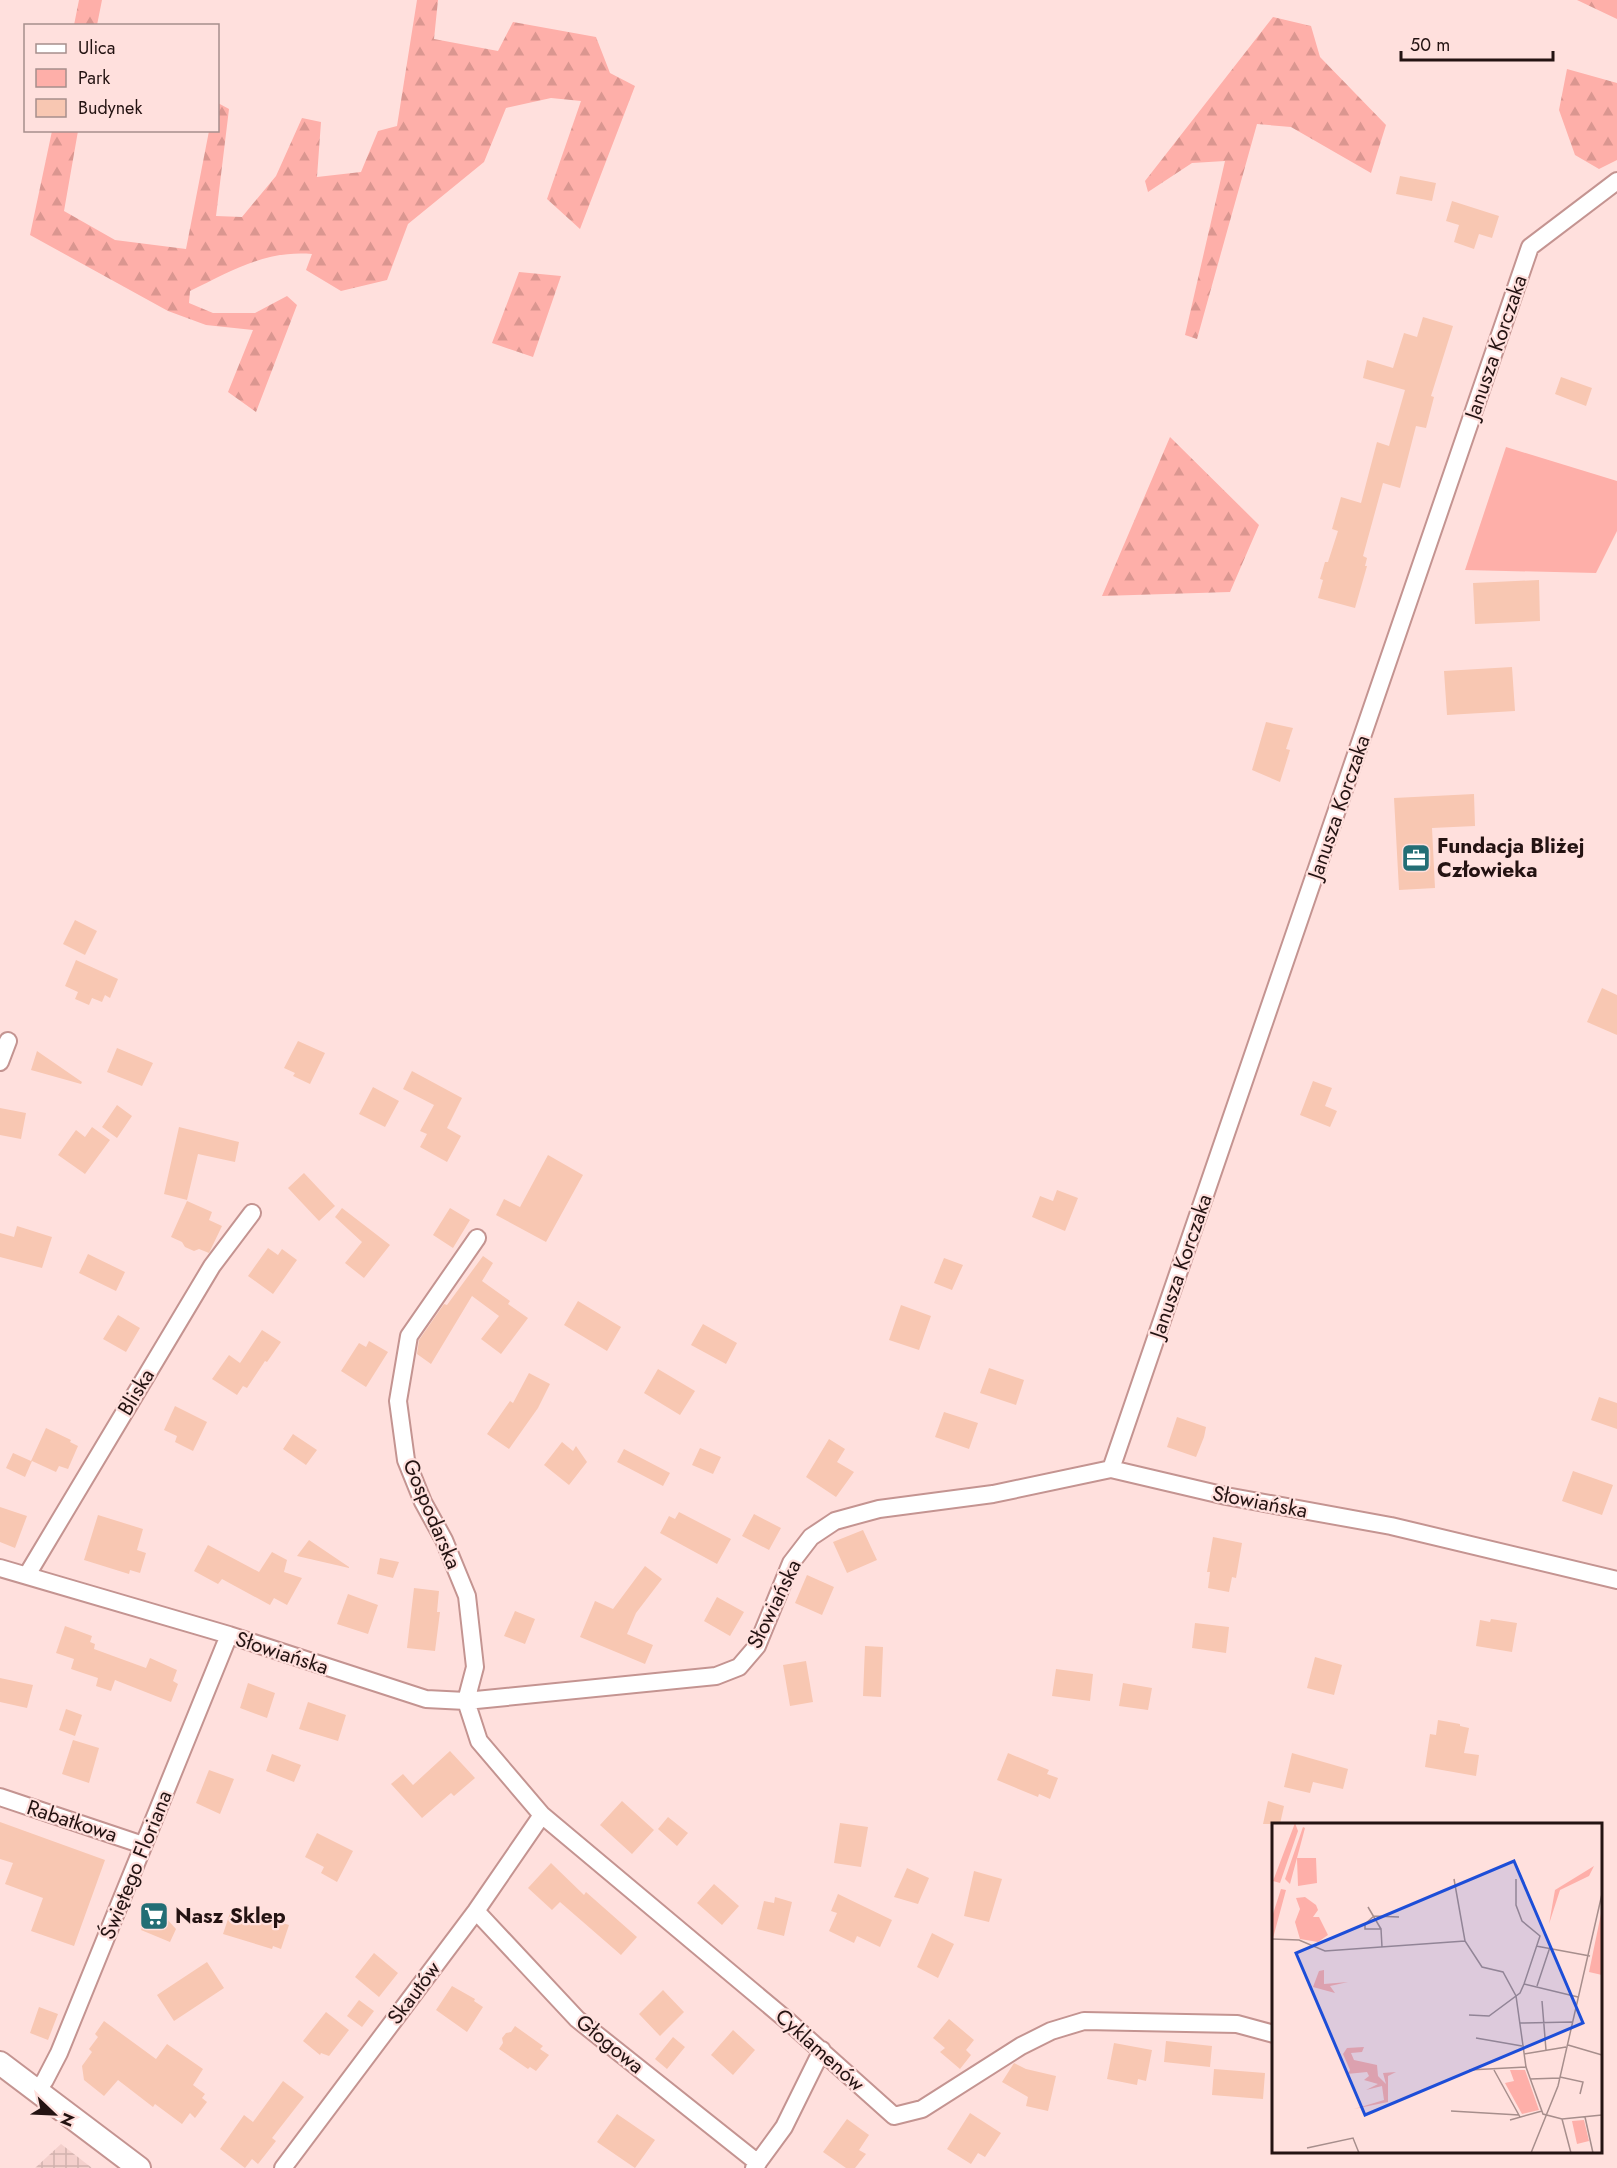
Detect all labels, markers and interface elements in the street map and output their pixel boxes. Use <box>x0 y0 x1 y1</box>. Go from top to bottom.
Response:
legend <box>24 24 219 132</box>
scale bar <box>1401 24 1552 62</box>
text: 50 m <box>1410 32 1450 58</box>
text: Ulica <box>78 35 115 61</box>
text: Park <box>78 65 110 91</box>
text: Budynek <box>78 95 142 121</box>
street label: Janusza Korczaka <box>1456 271 1535 426</box>
street label: Janusza Korczaka <box>1299 731 1378 886</box>
place label: Fundacja Bliżej Człowieka <box>1437 831 1584 885</box>
office icon: Fundacja Bliżej Człowieka <box>1400 842 1432 874</box>
street label: Janusza Korczaka <box>1141 1190 1220 1345</box>
street label: Bliska <box>110 1363 162 1421</box>
street label: Gospodarska <box>395 1454 469 1574</box>
street label: Słowiańska <box>1210 1478 1310 1526</box>
street label: Słowiańska <box>739 1554 809 1654</box>
street label: Słowiańska <box>232 1624 332 1682</box>
street label: Świętego Floriana <box>92 1786 180 1944</box>
street label: Rabatkowa <box>23 1792 121 1850</box>
inset map <box>1272 1823 1602 2153</box>
supermarket icon: Nasz Sklep <box>138 1900 170 1932</box>
place label: Nasz Sklep <box>175 1901 286 1931</box>
street label: Skautów <box>380 1955 448 2031</box>
street label: Cyklamenów <box>769 2002 872 2099</box>
street label: Głogowa <box>569 2007 651 2081</box>
north arrow <box>24 2084 84 2144</box>
text: N <box>54 2109 80 2130</box>

